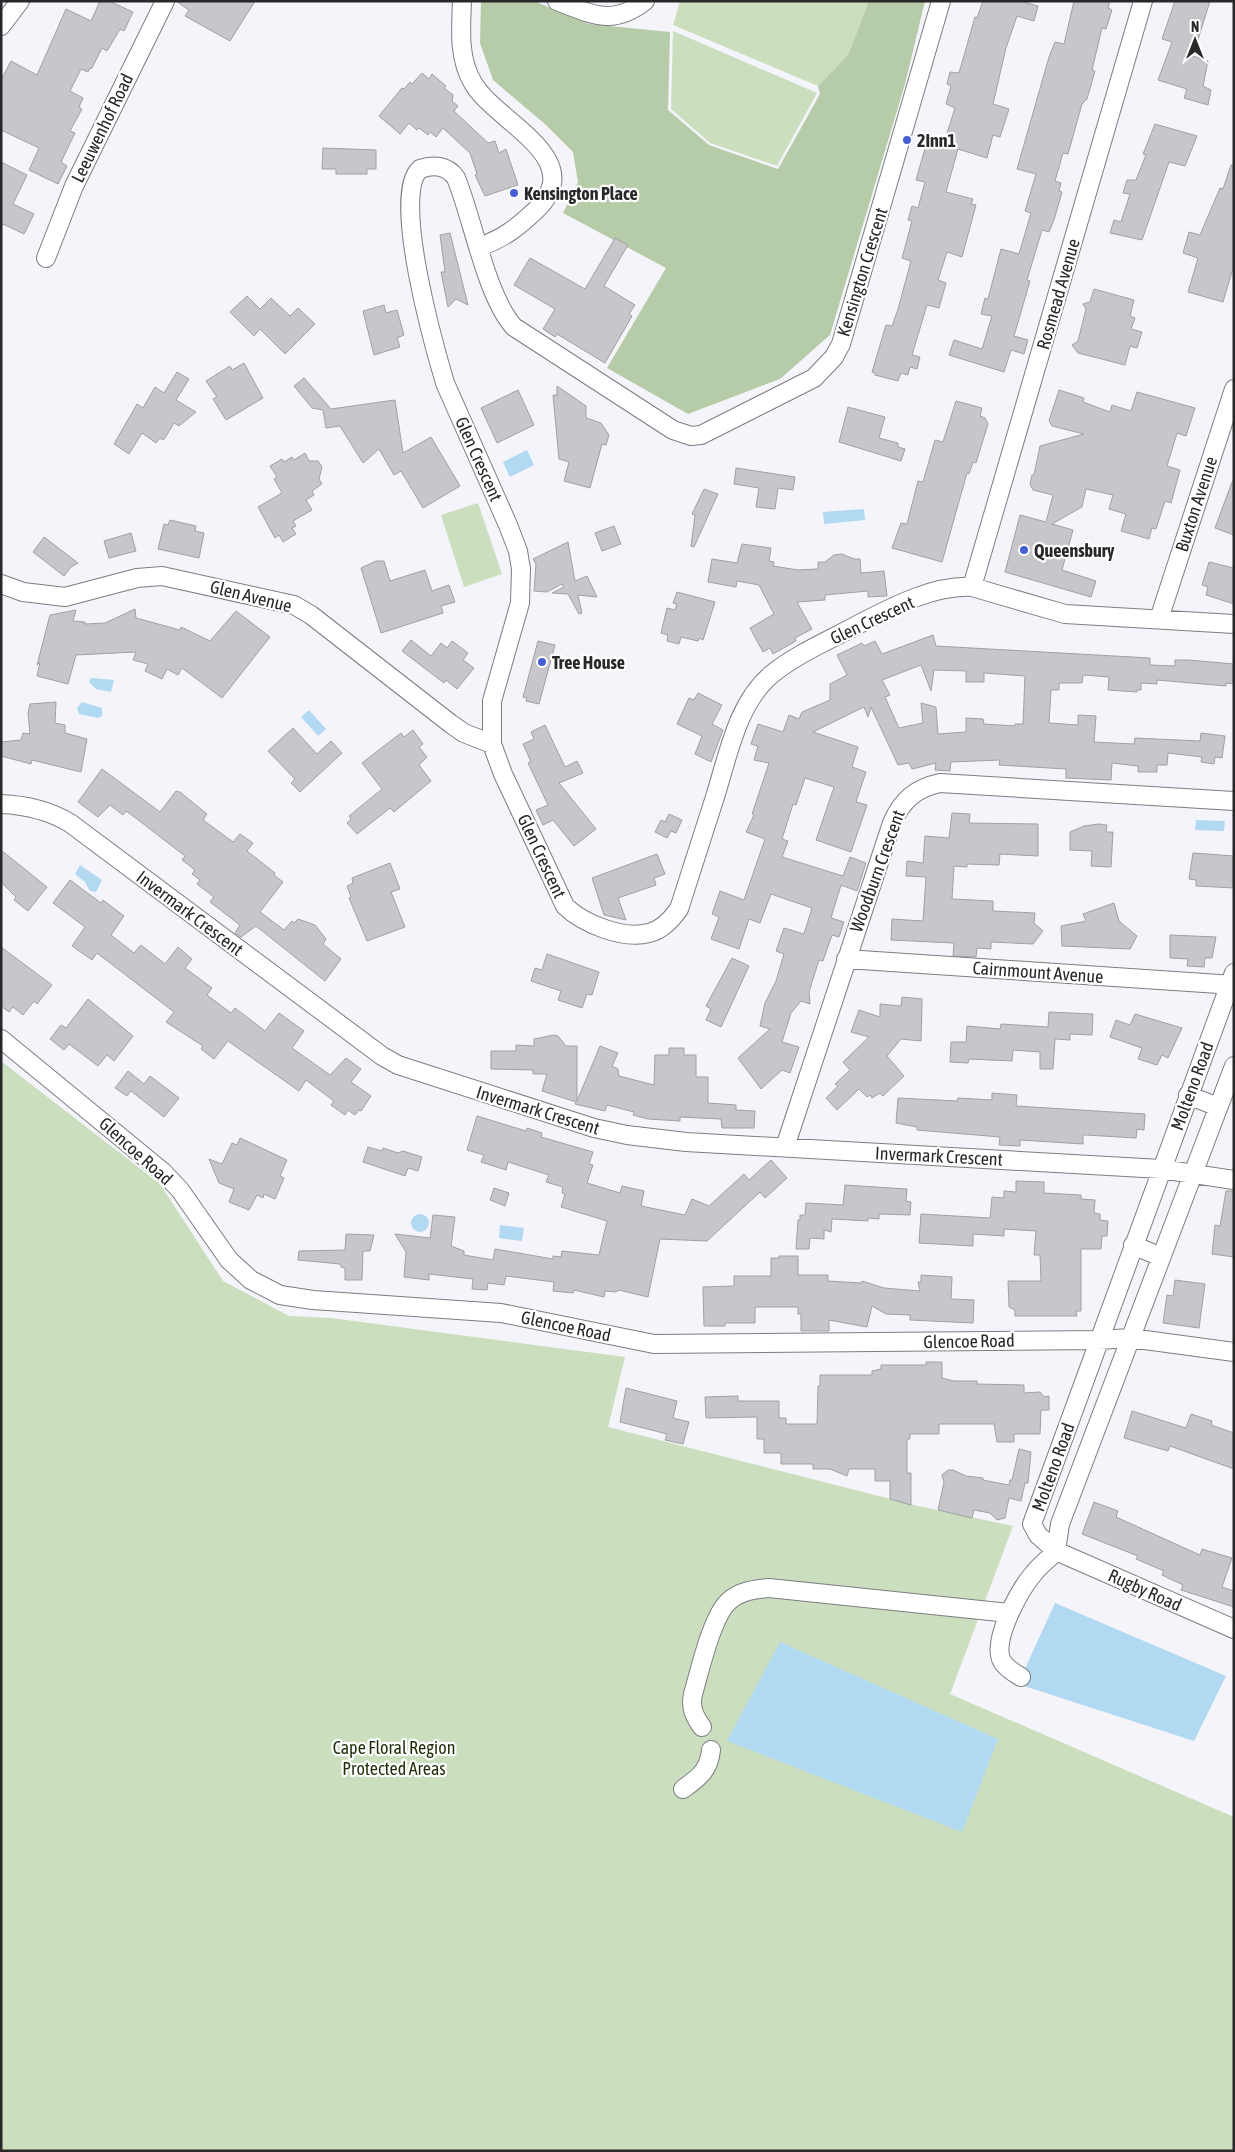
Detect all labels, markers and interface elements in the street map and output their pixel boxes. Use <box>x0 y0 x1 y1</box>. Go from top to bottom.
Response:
north arrow <box>1170 15 1220 65</box>
text: N <box>1191 19 1199 35</box>
street label: Leeuwenhof Road <box>67 70 137 186</box>
place label: 2Inn1 <box>917 130 956 151</box>
marker: 2Inn1 <box>901 134 913 146</box>
place label: Kensington Place <box>524 183 638 204</box>
marker: Kensington Place <box>508 187 520 199</box>
street label: Kensington Crescent <box>832 205 892 339</box>
street label: Rosmead Avenue <box>1032 236 1084 352</box>
street label: Glen Crescent <box>451 414 507 504</box>
street label: Buxton Avenue <box>1171 454 1221 554</box>
place label: Queensbury <box>1034 540 1115 561</box>
marker: Queensbury <box>1018 544 1030 556</box>
street label: Glen Avenue <box>208 576 294 616</box>
street label: Glen Crescent <box>827 591 917 649</box>
place label: Tree House <box>552 652 625 673</box>
marker: Tree House <box>536 656 548 668</box>
street label: Woodburn Crescent <box>845 807 909 935</box>
street label: Glen Crescent <box>513 811 571 901</box>
street label: Invermark Crescent <box>133 866 247 960</box>
street label: Cairnmount Avenue <box>972 957 1104 987</box>
street label: Molteno Road <box>1166 1039 1218 1133</box>
street label: Invermark Crescent <box>474 1081 602 1139</box>
street label: Glencoe Road <box>95 1113 177 1189</box>
street label: Invermark Crescent <box>875 1142 1003 1170</box>
street label: Glencoe Road <box>519 1306 613 1346</box>
street label: Glencoe Road <box>923 1330 1015 1352</box>
street label: Molteno Road <box>1027 1420 1079 1514</box>
street label: Rugby Road <box>1105 1565 1185 1615</box>
park label: Cape Floral Region Protected Areas <box>333 1737 455 1779</box>

